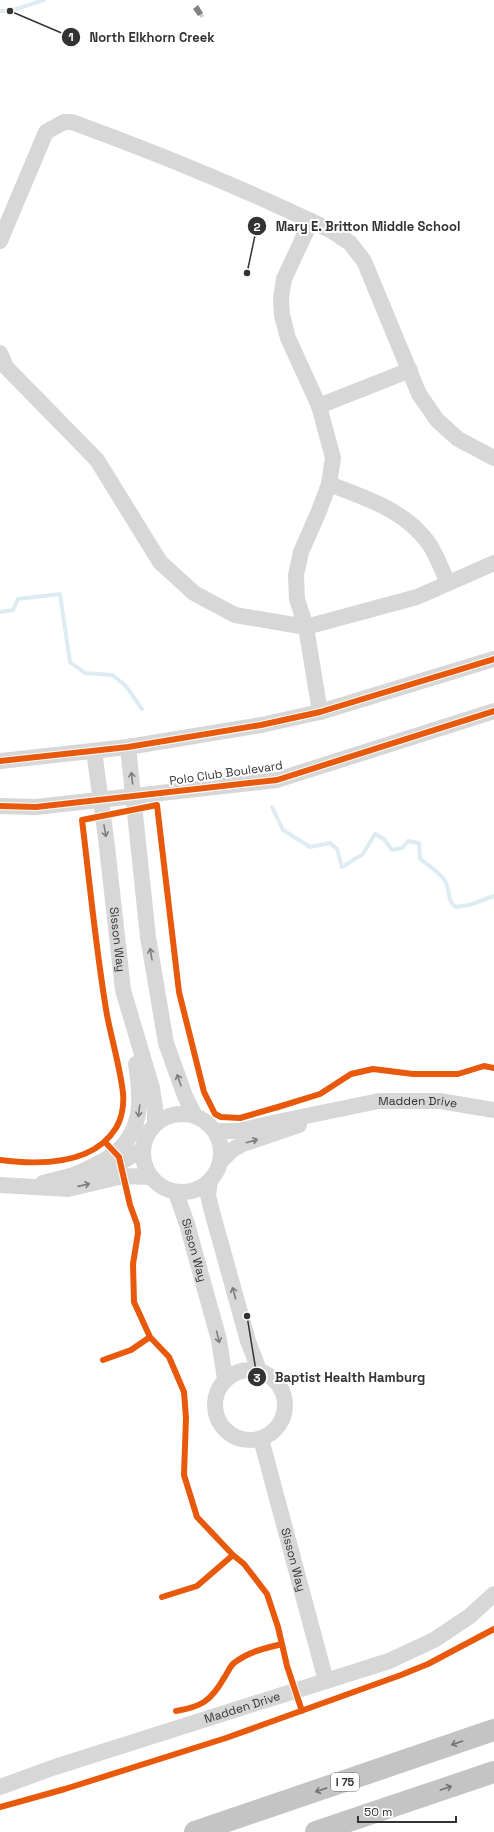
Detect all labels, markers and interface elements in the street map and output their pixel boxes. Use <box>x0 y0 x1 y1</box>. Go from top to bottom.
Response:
callout: North Elkhorn Creek <box>61 25 222 50</box>
text: 1 <box>68 29 74 45</box>
text: North Elkhorn Creek <box>89 29 215 46</box>
callout: Mary E. Britton Middle School <box>247 214 468 239</box>
text: Mary E. Britton Middle School <box>276 218 460 235</box>
text: 2 <box>253 219 261 235</box>
street label: Polo Club Boulevard <box>168 757 284 789</box>
one-way arrow <box>128 772 136 785</box>
one-way arrow <box>101 824 109 837</box>
street label: Sisson Way <box>106 906 129 973</box>
one-way arrow <box>147 948 155 961</box>
one-way arrow <box>175 1075 183 1087</box>
street label: Madden Drive <box>378 1093 458 1112</box>
one-way arrow <box>135 1105 143 1118</box>
one-way arrow <box>246 1137 259 1144</box>
one-way arrow <box>77 1181 90 1188</box>
street label: Sisson Way <box>178 1216 211 1284</box>
one-way arrow <box>230 1287 238 1300</box>
one-way arrow <box>215 1331 222 1344</box>
callout: Baptist Health Hamburg <box>247 1365 433 1390</box>
text: Baptist Health Hamburg <box>275 1369 425 1386</box>
text: 3 <box>253 1370 261 1386</box>
street label: Sisson Way <box>277 1526 310 1593</box>
street label: Madden Drive <box>202 1688 282 1727</box>
one-way arrow <box>452 1739 464 1747</box>
road number: I 75 <box>331 1773 359 1791</box>
one-way arrow <box>439 1784 452 1791</box>
one-way arrow <box>315 1786 327 1794</box>
scale bar <box>358 1798 456 1824</box>
text: 50 m <box>364 1804 392 1820</box>

